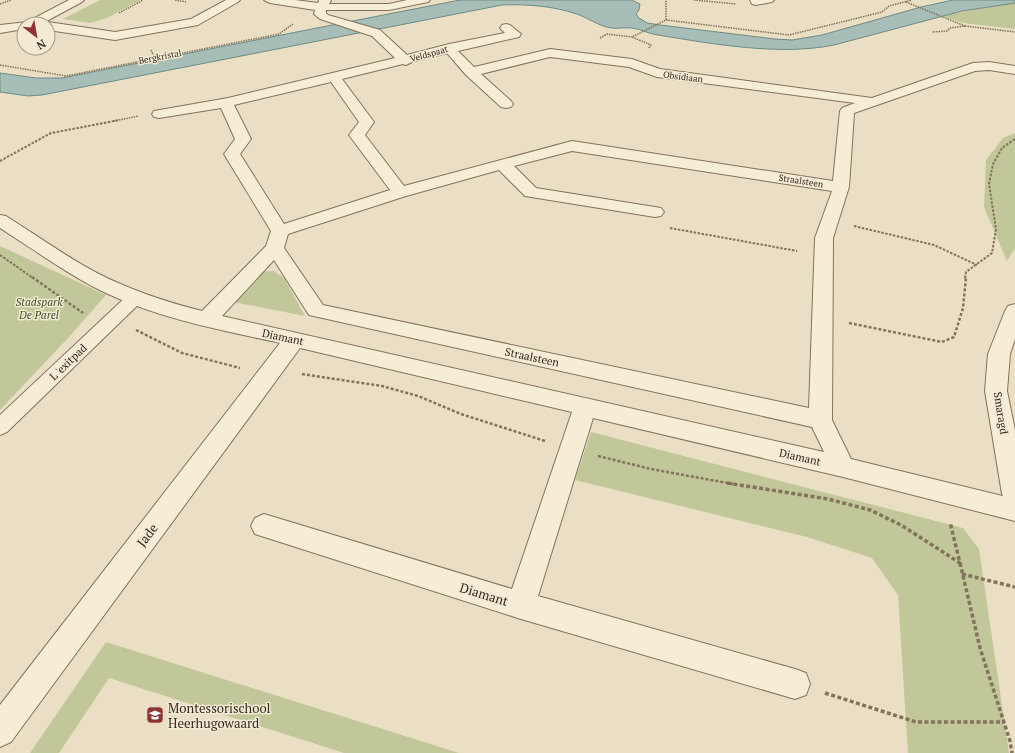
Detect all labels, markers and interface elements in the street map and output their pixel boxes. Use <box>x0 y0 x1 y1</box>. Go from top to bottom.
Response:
north arrow <box>16 16 56 56</box>
text: N <box>33 36 48 53</box>
street label: Veldspaat <box>409 43 450 65</box>
street label: Bergkristal <box>137 47 183 67</box>
street label: Obsidiaan <box>662 69 704 85</box>
street label: Straalsteen <box>778 172 825 191</box>
park label: Stadspark De Parel <box>15 295 63 322</box>
street label: Diamant <box>261 326 305 348</box>
street label: L 'exitpad <box>46 341 90 383</box>
street label: Straalsteen <box>504 344 561 370</box>
street label: Smaragd <box>991 391 1011 435</box>
street label: Diamant <box>778 445 822 469</box>
street label: Jade <box>132 520 162 550</box>
street label: Diamant <box>457 578 511 610</box>
place label: Montessorischool Heerhugowaard <box>168 699 271 732</box>
school or university icon: Montessorischool Heerhugowaard <box>145 705 165 725</box>

